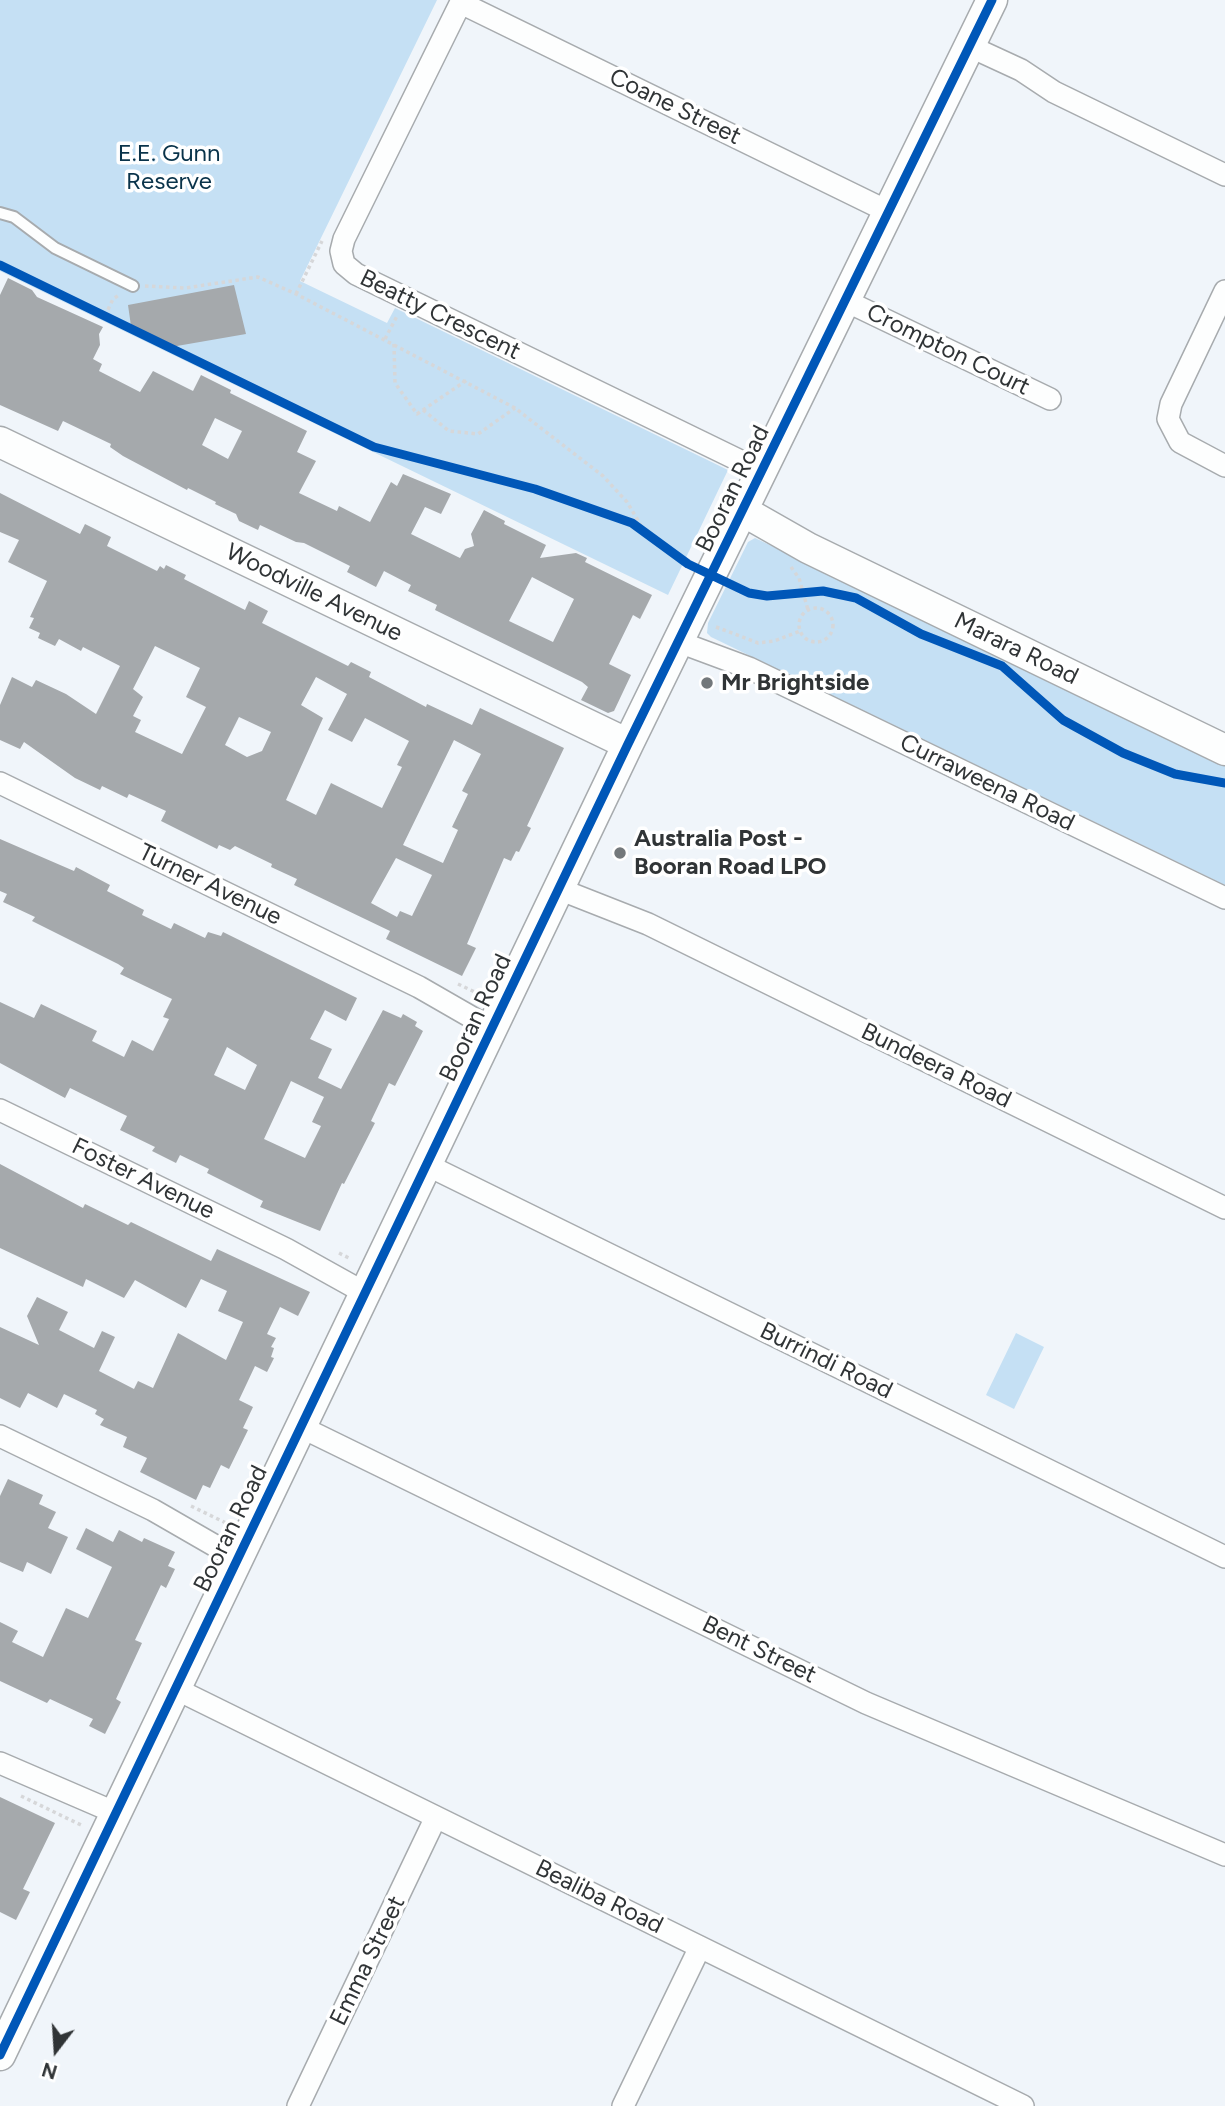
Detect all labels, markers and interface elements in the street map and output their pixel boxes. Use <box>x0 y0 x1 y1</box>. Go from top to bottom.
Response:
street label: Coane Street <box>604 63 746 151</box>
park label: E.E. Gunn Reserve <box>118 140 220 196</box>
street label: Beatty Crescent <box>355 264 525 366</box>
street label: Crompton Court <box>862 298 1034 402</box>
street label: Booran Road <box>690 421 776 557</box>
street label: Woodville Avenue <box>221 538 407 648</box>
street label: Marara Road <box>949 607 1083 691</box>
place label: Mr Brightside <box>721 669 869 697</box>
marker: Mr Brightside <box>699 675 715 691</box>
street label: Curraweena Road <box>895 728 1079 838</box>
place label: Australia Post - Booran Road LPO <box>634 825 826 881</box>
street label: Turner Avenue <box>134 838 286 932</box>
marker: Australia Post - Booran Road LPO <box>612 845 628 861</box>
street label: Booran Road <box>434 950 518 1086</box>
street label: Bundeera Road <box>856 1017 1016 1115</box>
street label: Foster Avenue <box>67 1132 219 1226</box>
street label: Burrindi Road <box>755 1316 897 1406</box>
street label: Booran Road <box>188 1461 274 1597</box>
street label: Bent Street <box>697 1610 821 1690</box>
street label: Bealiba Road <box>531 1854 667 1940</box>
street label: Emma Street <box>324 1892 412 2030</box>
north arrow <box>21 2015 91 2085</box>
text: N <box>39 2057 60 2084</box>

